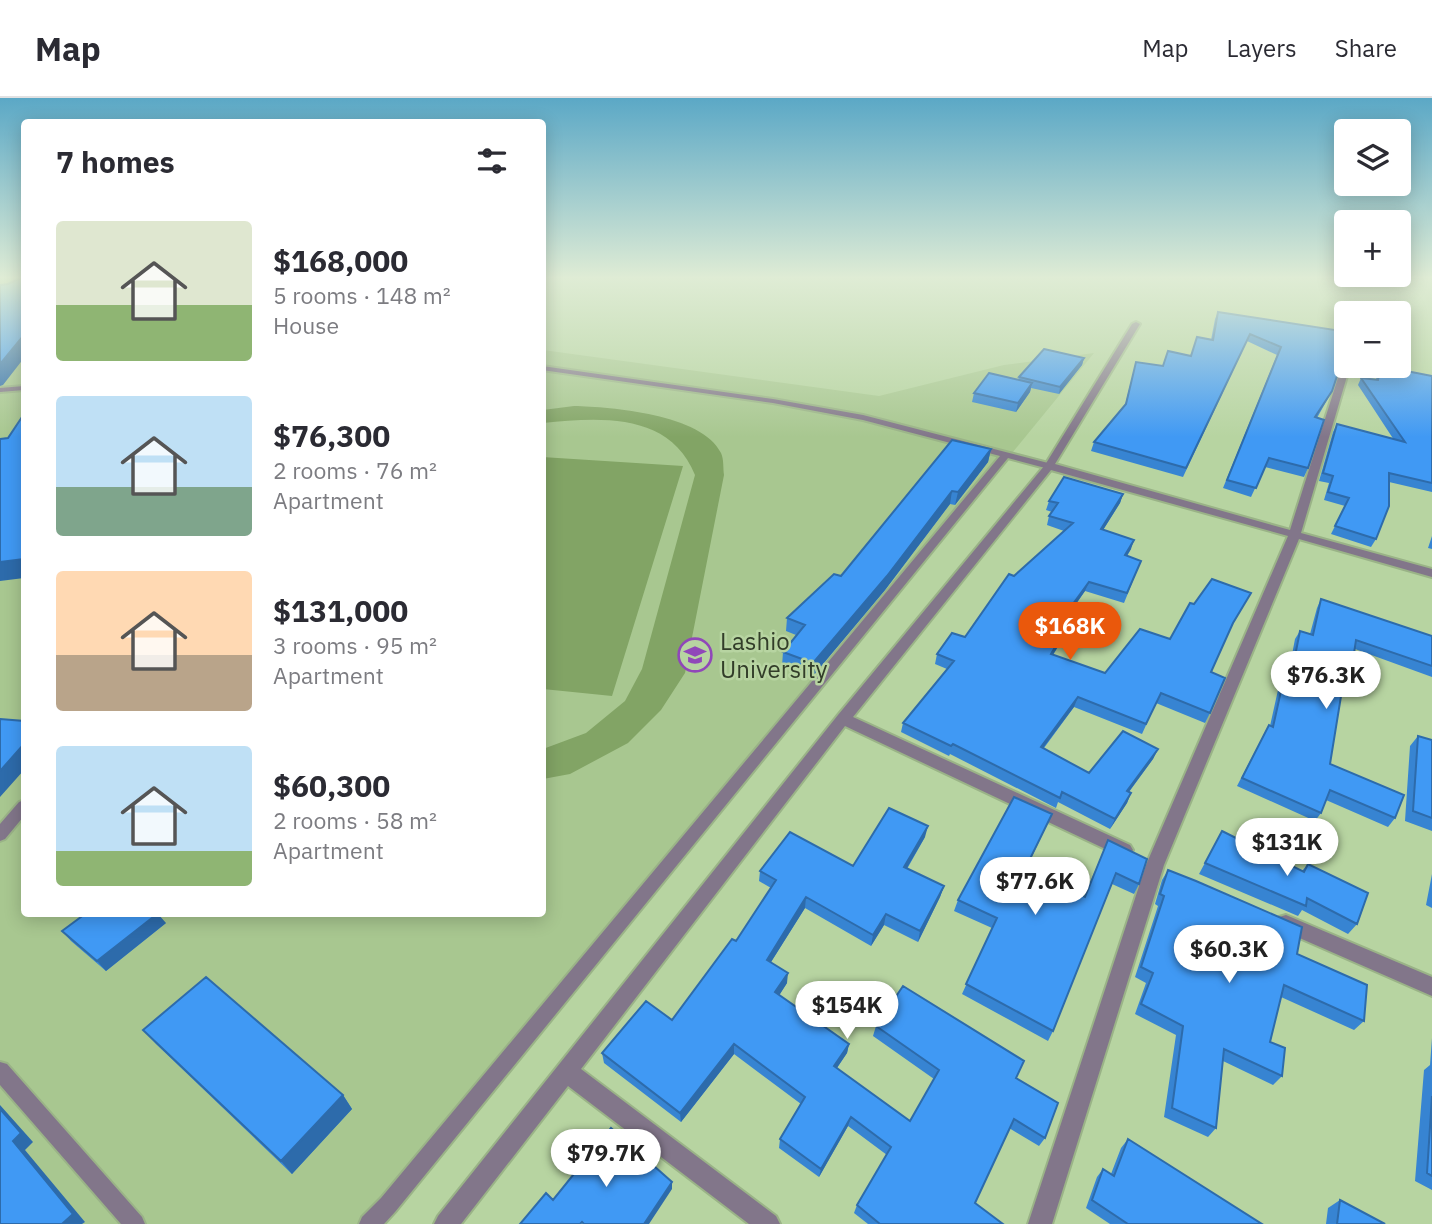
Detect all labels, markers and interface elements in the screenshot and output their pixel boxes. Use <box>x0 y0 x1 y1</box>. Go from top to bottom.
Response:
text: Map <box>35 27 101 70</box>
text: Map <box>1142 32 1189 64</box>
text: Layers <box>1227 32 1297 64</box>
text: Share <box>1335 32 1397 64</box>
map controls <box>1334 119 1411 378</box>
button: layers <box>1334 119 1411 196</box>
text: 7 homes <box>56 142 175 181</box>
icon: filters <box>473 142 511 180</box>
button: + <box>1334 210 1411 287</box>
text: $168,000 <box>273 241 408 280</box>
icon: home <box>112 249 196 333</box>
text: 5 rooms · 148 m² <box>273 280 451 310</box>
button: − <box>1334 301 1411 378</box>
text: House <box>273 310 339 340</box>
text: $76,300 <box>273 416 390 455</box>
icon: home <box>112 424 196 508</box>
text: 2 rooms · 76 m² <box>273 455 437 485</box>
text: Apartment <box>273 485 384 515</box>
text: $131,000 <box>273 591 408 630</box>
icon: home <box>112 599 196 683</box>
pin: $168K <box>1021 602 1119 662</box>
text: $168K <box>1034 610 1106 640</box>
place label: Lashio University <box>720 625 828 685</box>
text: 3 rooms · 95 m² <box>273 630 437 660</box>
school or university icon: Lashio University <box>676 636 714 674</box>
pin: $76.3K <box>1269 652 1383 711</box>
text: $76.3K <box>1287 659 1365 689</box>
text: Apartment <box>273 660 384 690</box>
text: $60,300 <box>273 766 390 805</box>
icon: home <box>112 774 196 858</box>
text: 2 rooms · 58 m² <box>273 805 437 835</box>
pin: $131K <box>1238 818 1336 878</box>
text: $131K <box>1251 826 1323 856</box>
text: Apartment <box>273 835 384 865</box>
pin: $77.6K <box>978 858 1092 917</box>
text: $77.6K <box>996 865 1074 895</box>
pin: $60.3K <box>1172 926 1286 985</box>
text: $60.3K <box>1190 933 1268 963</box>
pin: $154K <box>798 982 896 1041</box>
text: $154K <box>811 989 883 1019</box>
pin: $79.7K <box>549 1130 663 1189</box>
text: $79.7K <box>567 1137 645 1167</box>

